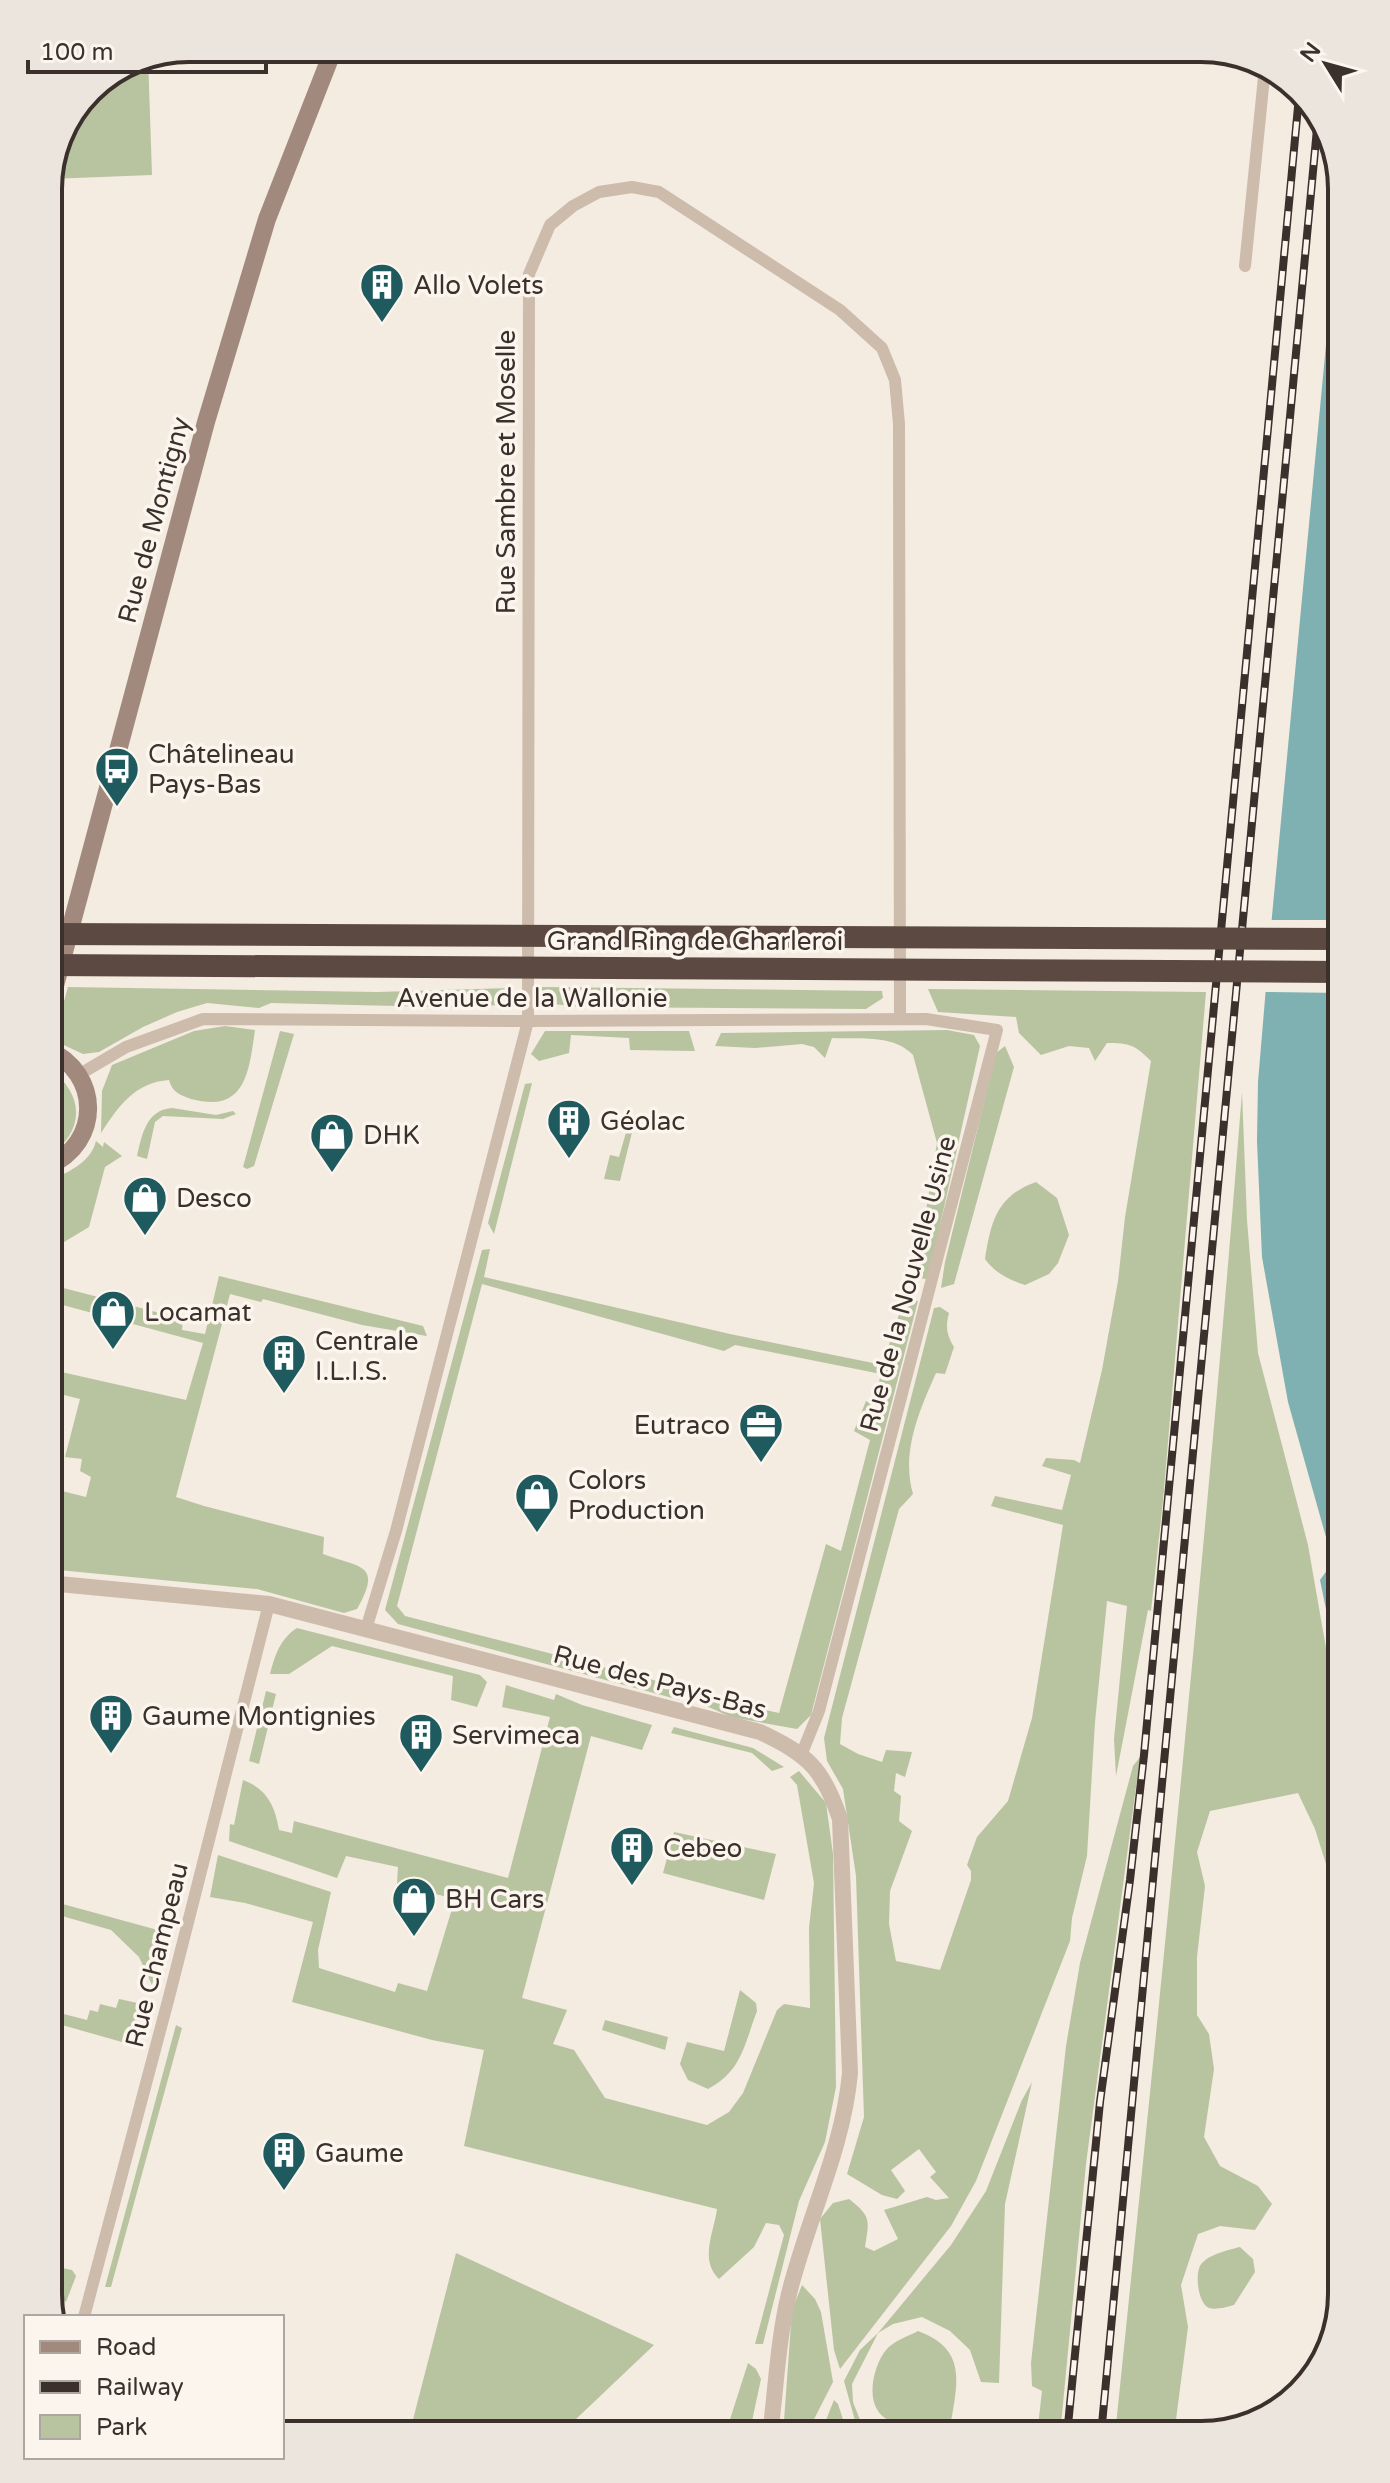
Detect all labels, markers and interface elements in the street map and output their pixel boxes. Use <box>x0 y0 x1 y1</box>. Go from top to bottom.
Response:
scale bar <box>28 24 266 74</box>
north arrow <box>1286 24 1366 104</box>
text: 100 m <box>40 38 114 67</box>
text: N <box>1295 38 1327 67</box>
building icon: Allo Volets <box>358 261 406 324</box>
place label: Allo Volets <box>413 270 544 301</box>
street label: Rue Sambre et Moselle <box>491 330 522 614</box>
street label: Rue de Montigny <box>112 413 196 626</box>
place label: Châtelineau Pays-Bas <box>148 739 295 800</box>
bus stop icon: Châtelineau Pays-Bas <box>93 745 141 808</box>
street label: Grand Ring de Charleroi <box>547 926 843 957</box>
street label: Avenue de la Wallonie <box>396 983 668 1014</box>
building icon: Géolac <box>545 1097 593 1160</box>
place label: Géolac <box>600 1106 685 1137</box>
shop icon: DHK <box>308 1111 356 1174</box>
place label: DHK <box>363 1120 420 1151</box>
street label: Rue de la Nouvelle Usine <box>854 1133 962 1435</box>
shop icon: Desco <box>121 1174 169 1237</box>
place label: Desco <box>176 1183 252 1214</box>
shop icon: Locamat <box>89 1288 137 1351</box>
place label: Locamat <box>144 1297 251 1328</box>
place label: Centrale I.L.I.S. <box>315 1326 419 1387</box>
building icon: Centrale I.L.I.S. <box>260 1332 308 1395</box>
office icon: Eutraco <box>737 1401 785 1464</box>
place label: Eutraco <box>634 1410 730 1441</box>
place label: Colors Production <box>568 1465 705 1526</box>
shop icon: Colors Production <box>513 1471 561 1534</box>
street label: Rue des Pays-Bas <box>550 1639 770 1725</box>
building icon: Gaume Montignies <box>87 1692 135 1755</box>
place label: Gaume Montignies <box>142 1701 376 1732</box>
building icon: Servimeca <box>397 1711 445 1774</box>
place label: Servimeca <box>452 1720 580 1751</box>
building icon: Cebeo <box>608 1824 656 1887</box>
place label: Cebeo <box>663 1833 742 1864</box>
street label: Rue Champeau <box>119 1859 195 2051</box>
shop icon: BH Cars <box>390 1875 438 1938</box>
place label: BH Cars <box>445 1884 545 1915</box>
building icon: Gaume <box>260 2129 308 2192</box>
place label: Gaume <box>315 2138 404 2169</box>
legend <box>24 2315 284 2459</box>
text: Road <box>96 2333 156 2362</box>
text: Railway <box>96 2373 184 2402</box>
text: Park <box>96 2413 147 2442</box>

